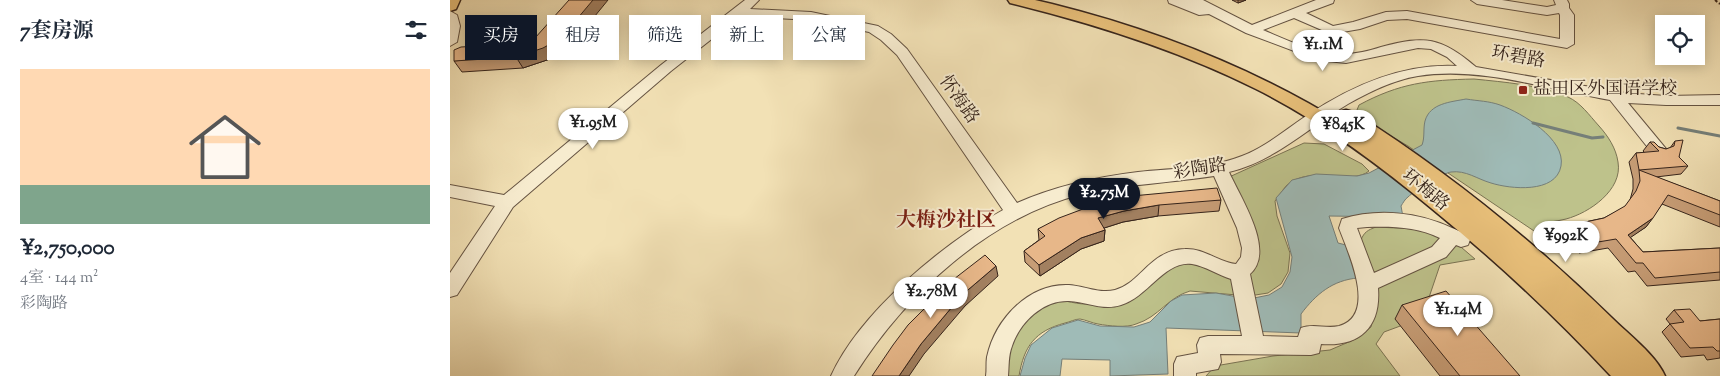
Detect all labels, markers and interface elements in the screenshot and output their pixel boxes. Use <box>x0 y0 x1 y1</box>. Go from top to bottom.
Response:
chip: 买房 <box>465 15 537 60</box>
chip: 租房 <box>547 15 619 60</box>
chip: 筛选 <box>629 15 701 60</box>
chip: 新上 <box>711 15 783 60</box>
chip: 公寓 <box>793 15 865 60</box>
map controls <box>1655 15 1705 65</box>
button: locate <box>1655 15 1705 65</box>
icon: filters <box>402 16 430 44</box>
text: 7套房源 <box>20 17 94 47</box>
pin: ¥1.1M <box>1288 30 1358 72</box>
text: ¥1.1M <box>1303 34 1343 57</box>
street label: 环碧路 <box>1489 41 1547 75</box>
street label: 怀海路 <box>932 70 984 130</box>
place label: 盐田区外国语学校 <box>1533 77 1677 103</box>
marker: 盐田区外国语学校 <box>1517 84 1529 96</box>
icon: home <box>180 102 270 192</box>
pin: ¥1.95M <box>552 108 634 150</box>
pin: ¥845K <box>1308 110 1378 152</box>
text: ¥1.95M <box>569 112 617 135</box>
text: ¥845K <box>1321 114 1365 137</box>
street label: 彩陶路 <box>1171 153 1229 187</box>
street label: 环梅路 <box>1396 164 1454 218</box>
pin: ¥2.75M <box>1063 178 1145 220</box>
text: ¥2.75M <box>1079 182 1129 205</box>
district label: 大梅沙社区 <box>896 207 996 236</box>
pin: ¥992K <box>1531 220 1601 263</box>
text: ¥992K <box>1544 225 1588 248</box>
text: ¥2,750,000 <box>20 234 115 264</box>
text: 4室 · 144 m² <box>20 267 99 290</box>
pin: ¥2.78M <box>890 276 972 319</box>
text: ¥2.78M <box>905 281 957 304</box>
text: 彩陶路 <box>20 293 68 316</box>
pin: ¥1.14M <box>1417 294 1499 337</box>
text: ¥1.14M <box>1434 299 1482 322</box>

